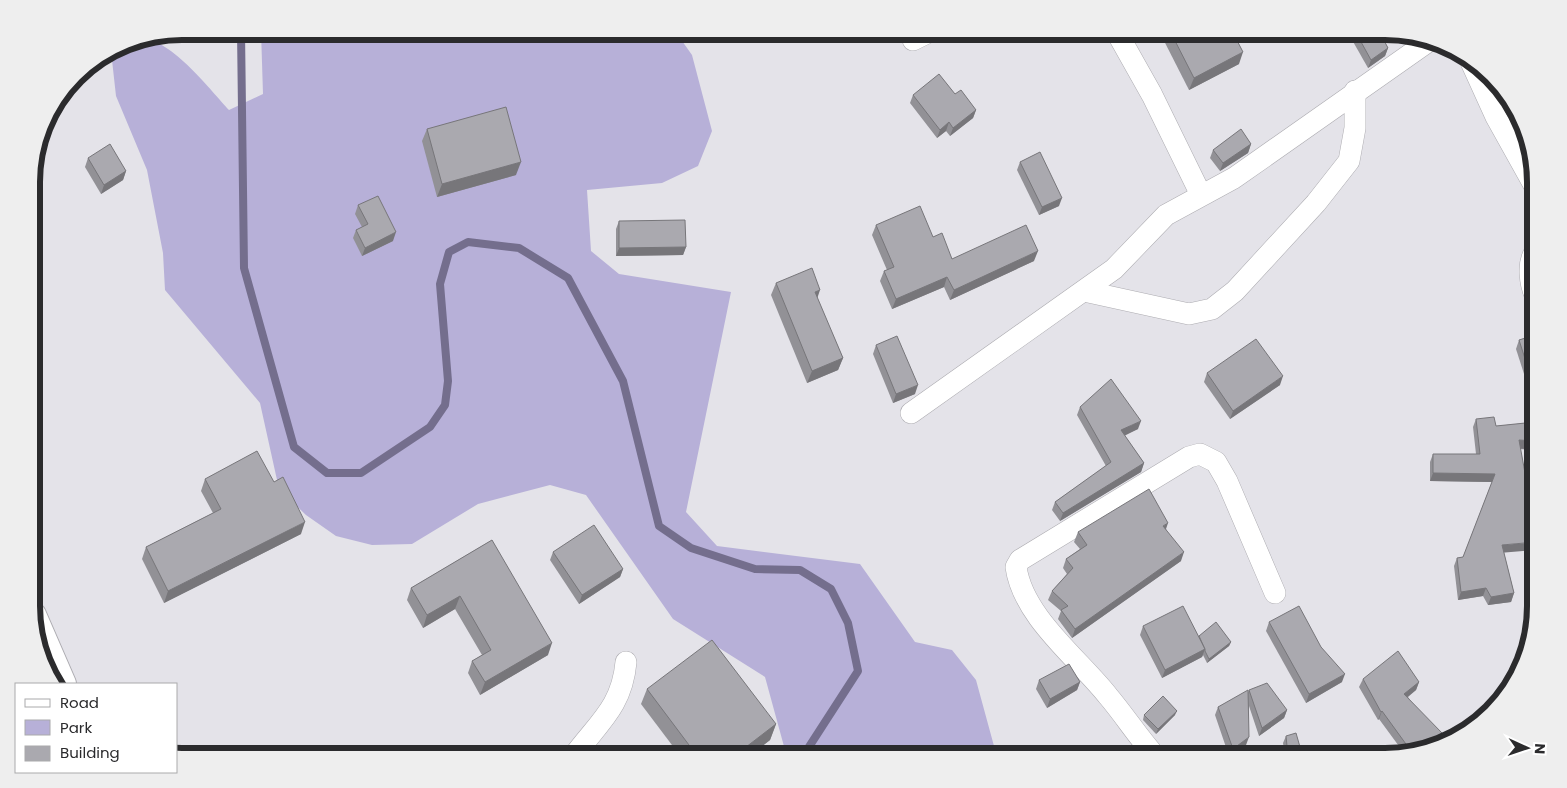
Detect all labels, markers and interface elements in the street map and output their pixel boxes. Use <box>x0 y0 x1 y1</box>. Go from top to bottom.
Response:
legend <box>15 683 178 773</box>
text: Road <box>60 692 99 713</box>
text: Park <box>60 717 92 738</box>
north arrow <box>1502 723 1552 773</box>
text: Building <box>60 742 120 763</box>
text: N <box>1530 743 1550 754</box>

